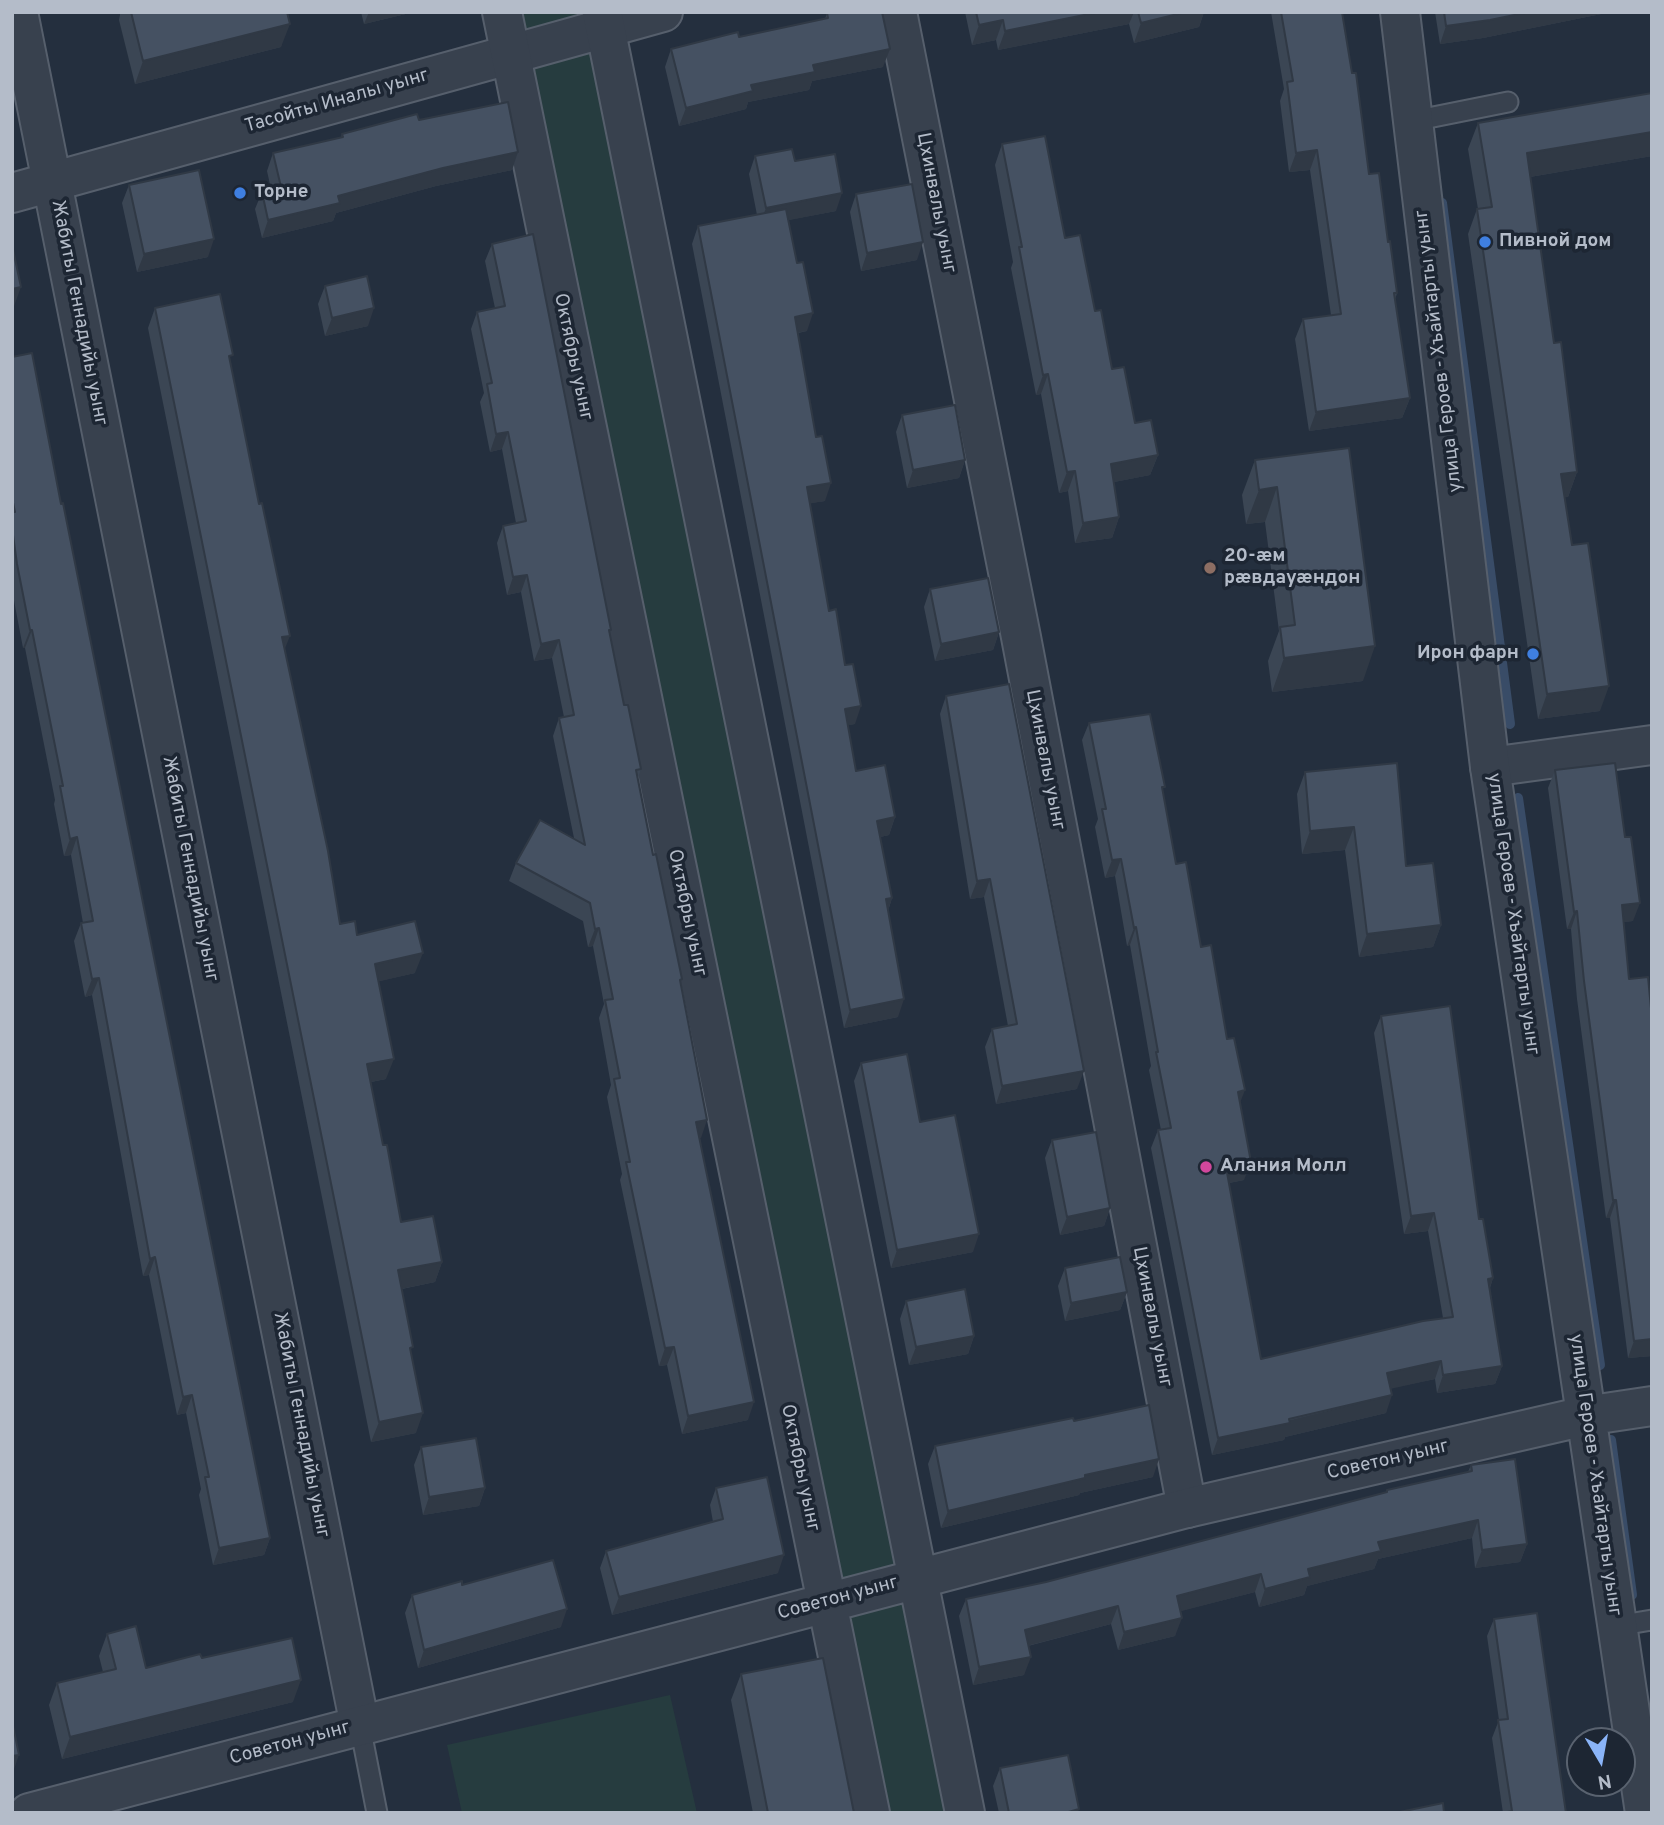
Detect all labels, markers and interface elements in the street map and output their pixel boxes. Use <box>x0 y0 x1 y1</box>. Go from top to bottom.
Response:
street label: Тасойты Иналы уынг <box>243 65 431 139</box>
street label: Цхинвалы уынг <box>910 131 960 275</box>
place label: Торне <box>254 182 308 204</box>
marker: Торне <box>232 185 248 201</box>
street label: Жабиты Геннадийы уынг <box>45 198 111 428</box>
street label: улица Героев - Хъайтарты уынг <box>1411 208 1469 494</box>
place label: Пивной дом <box>1499 231 1612 253</box>
marker: Пивной дом <box>1477 234 1493 250</box>
street label: Октябры уынг <box>547 291 597 423</box>
place label: 20-æм рӕвдауӕндон <box>1224 546 1360 590</box>
marker: 20-æм рӕвдауӕндон <box>1202 560 1218 576</box>
place label: Ирон фарн <box>1417 643 1519 665</box>
marker: Ирон фарн <box>1525 646 1541 662</box>
street label: Цхинвалы уынг <box>1019 688 1069 832</box>
street label: Жабиты Геннадийы уынг <box>156 754 222 984</box>
street label: улица Героев - Хъайтарты уынг <box>1481 772 1543 1056</box>
street label: Октябры уынг <box>661 847 711 979</box>
place label: Алания Молл <box>1220 1156 1347 1178</box>
marker: Алания Молл <box>1198 1159 1214 1175</box>
street label: Цхинвалы уынг <box>1126 1245 1176 1389</box>
street label: Жабиты Геннадийы уынг <box>267 1310 333 1540</box>
street label: улица Героев - Хъайтарты уынг <box>1563 1333 1625 1617</box>
street label: Октябры уынг <box>774 1402 824 1534</box>
street label: Советон уынг <box>1325 1436 1451 1486</box>
street label: Советон уынг <box>775 1572 901 1626</box>
street label: Советон уынг <box>227 1717 353 1771</box>
north arrow <box>1566 1727 1636 1797</box>
text: N <box>1595 1768 1613 1794</box>

